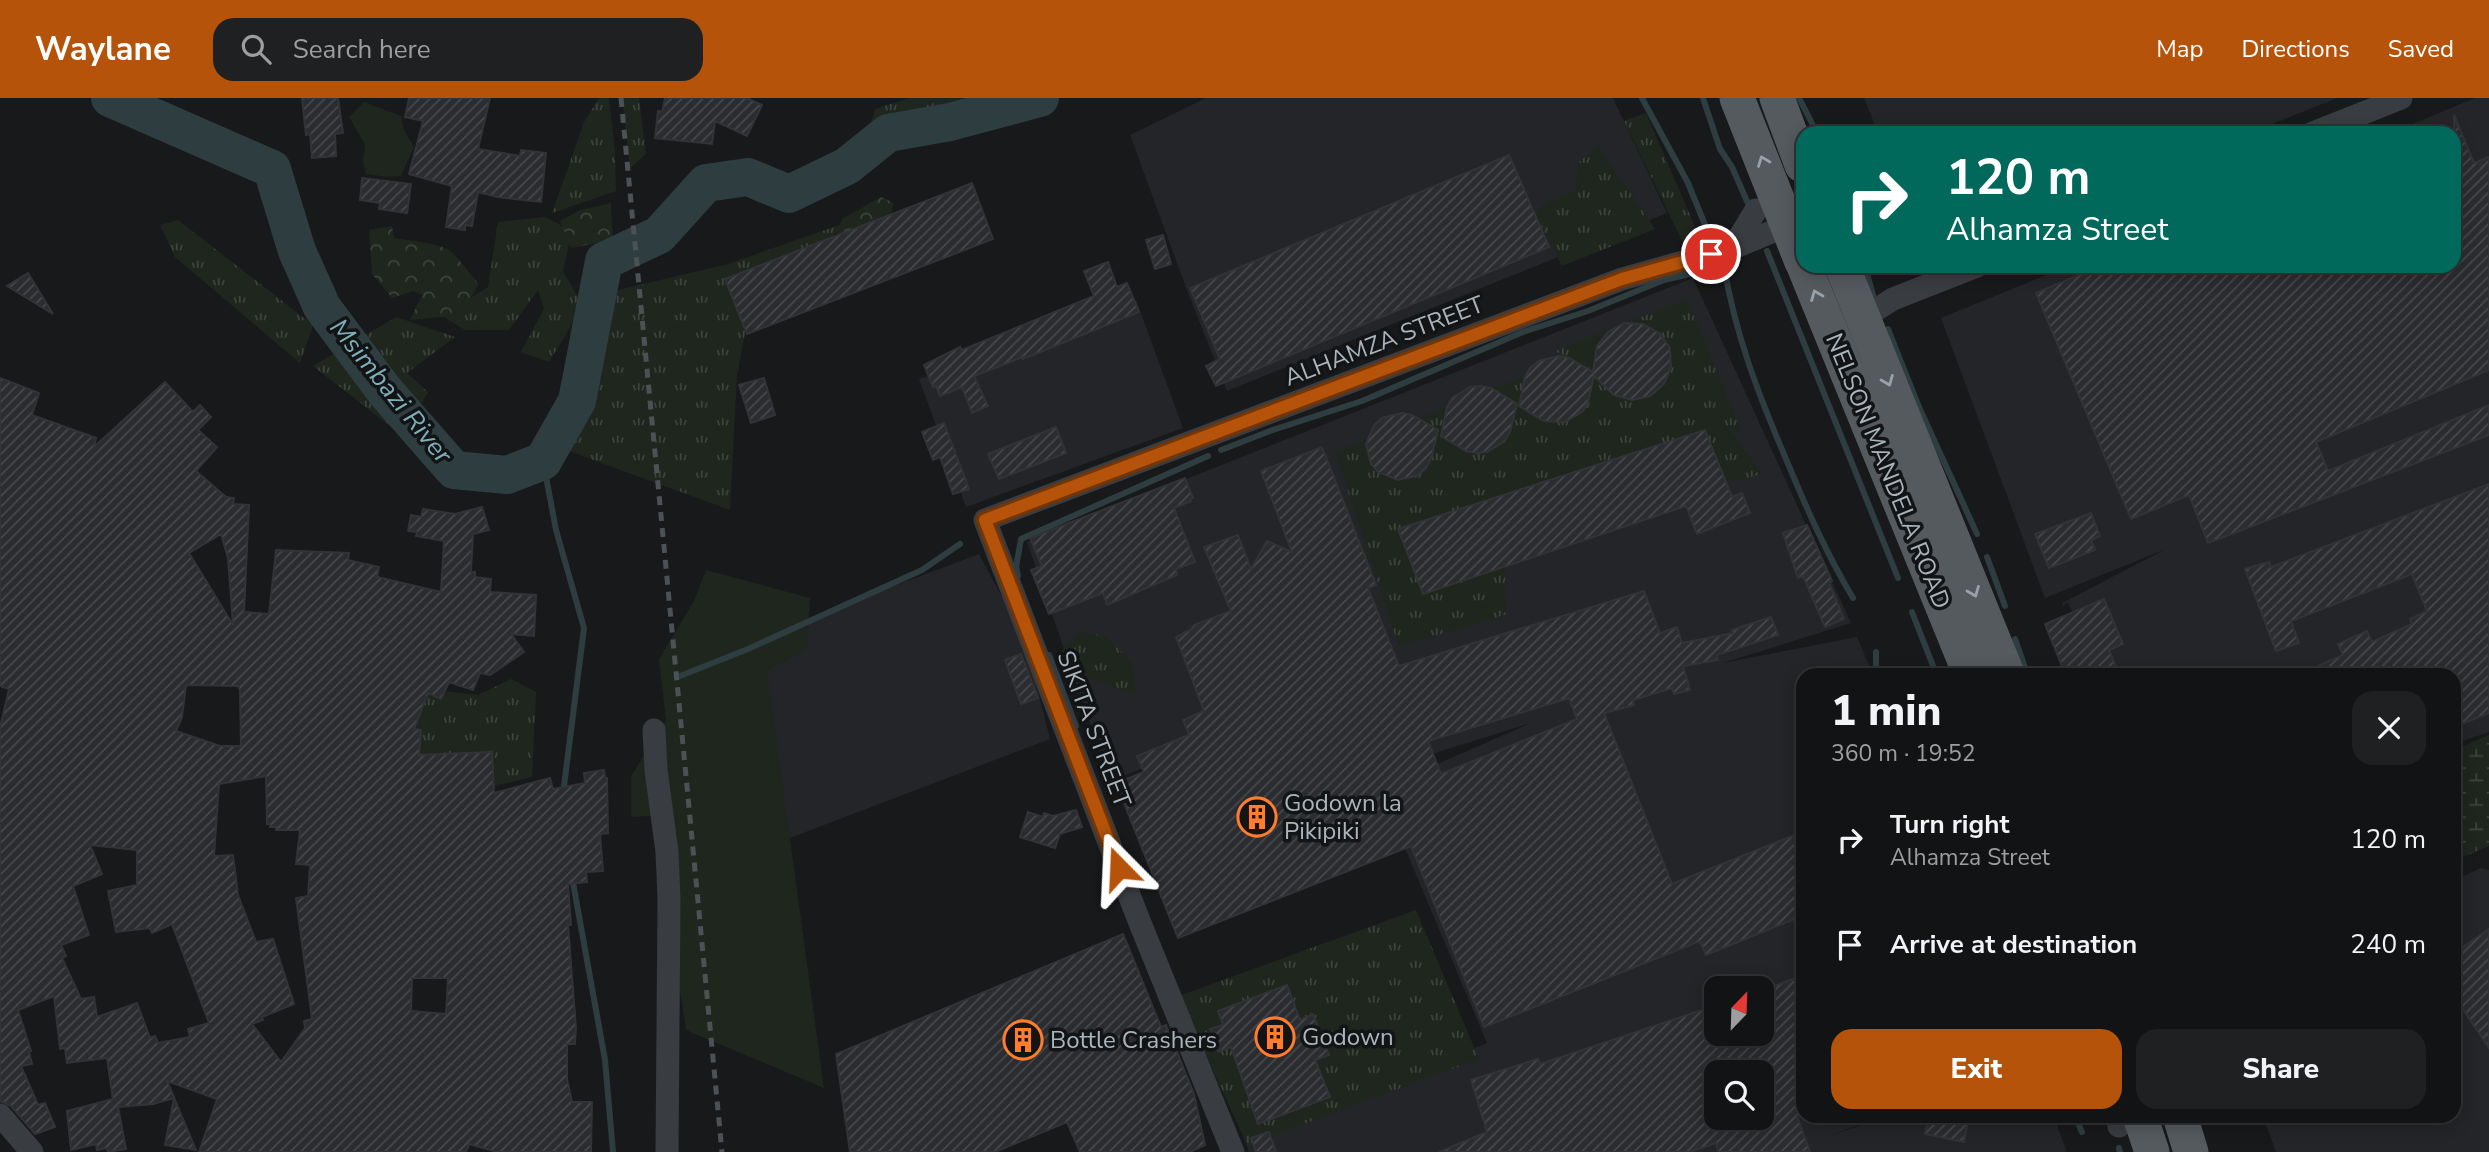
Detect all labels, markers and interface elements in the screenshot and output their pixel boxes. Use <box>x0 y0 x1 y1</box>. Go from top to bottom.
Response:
search box <box>213 18 703 81</box>
text: Waylane <box>35 27 171 72</box>
icon: search <box>237 30 275 68</box>
text: Search here <box>293 32 431 67</box>
text: Map <box>2156 33 2203 65</box>
text: Directions <box>2241 33 2350 65</box>
text: Saved <box>2388 33 2454 65</box>
text: 120 m <box>1946 144 2090 211</box>
icon: right <box>1831 154 1922 245</box>
one-way arrow <box>1757 156 1771 168</box>
text: Alhamza Street <box>1946 208 2168 251</box>
pin <box>1681 224 1741 284</box>
icon: arrive <box>1692 235 1730 273</box>
street label: ALHAMZA STREET <box>1280 288 1489 394</box>
one-way arrow <box>1810 289 1824 301</box>
water label: Msimbazi River <box>322 311 461 471</box>
street label: NELSON MANDELA ROAD <box>1818 328 1958 614</box>
one-way arrow <box>1880 374 1894 386</box>
one-way arrow <box>1966 585 1980 597</box>
street label: SIKITA STREET <box>1049 646 1139 812</box>
text: 1 min <box>1831 683 1941 740</box>
button: close <box>2352 691 2426 765</box>
text: 360 m · 19:52 <box>1831 738 1976 769</box>
place label: Godown la Pikipiki <box>1284 787 1402 847</box>
building icon: Godown la Pikipiki <box>1236 796 1278 838</box>
text: Turn right <box>1890 807 2009 842</box>
icon: right <box>1831 821 1869 859</box>
text: 120 m <box>2350 822 2426 857</box>
position arrow <box>1082 831 1156 905</box>
text: Alhamza Street <box>1890 842 2050 873</box>
icon: arrive <box>1831 926 1869 964</box>
text: Arrive at destination <box>1890 927 2137 962</box>
text: 240 m <box>2350 927 2426 962</box>
north arrow <box>1704 976 1774 1046</box>
map controls <box>1704 976 1774 1130</box>
building icon: Godown <box>1254 1016 1296 1058</box>
building icon: Bottle Crashers <box>1002 1019 1044 1061</box>
place label: Godown <box>1302 1021 1394 1053</box>
place label: Bottle Crashers <box>1050 1024 1217 1056</box>
button: Exit <box>1831 1029 2122 1109</box>
button: Share <box>2136 1029 2426 1109</box>
button: search <box>1704 1060 1774 1130</box>

